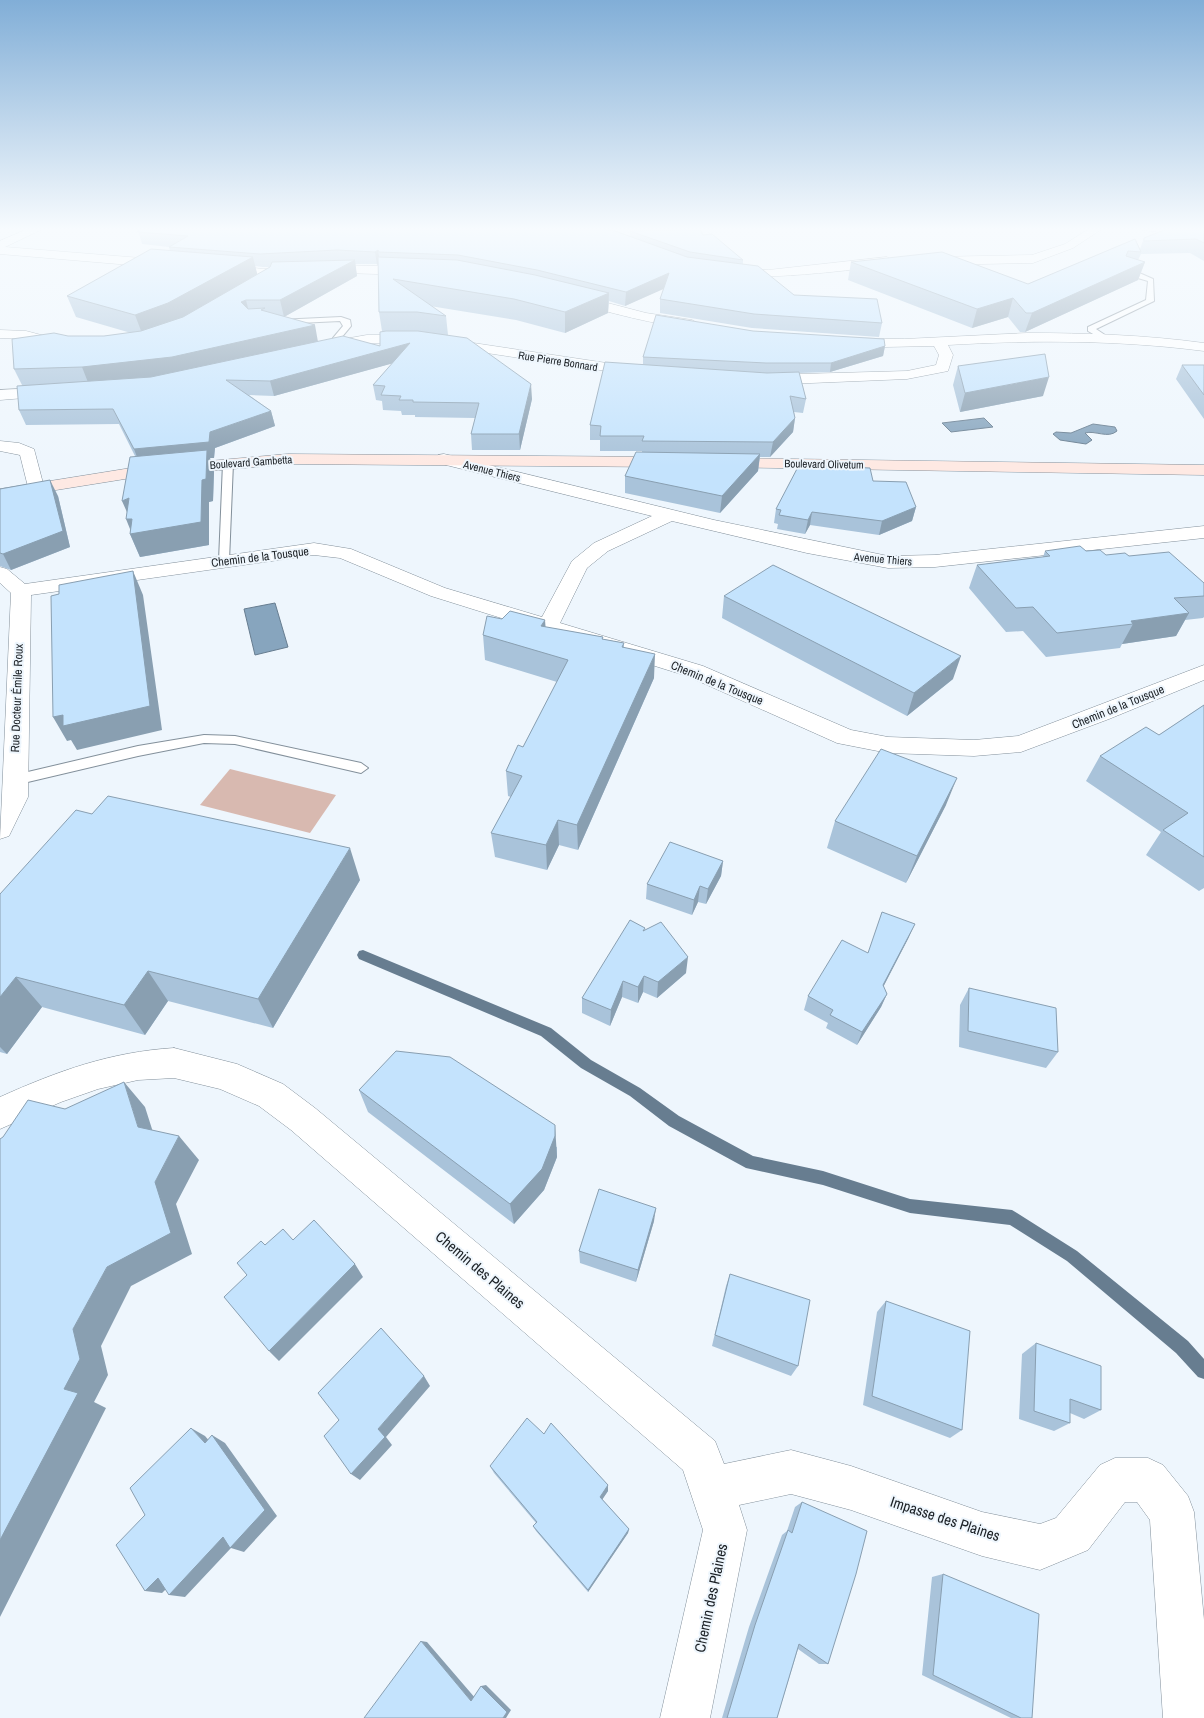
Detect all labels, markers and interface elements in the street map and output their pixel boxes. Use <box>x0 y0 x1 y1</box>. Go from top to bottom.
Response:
street label: Rue Pierre Bonnard <box>517 348 599 374</box>
street label: Boulevard Gambetta <box>209 452 293 472</box>
street label: Boulevard Olivetum <box>784 456 864 472</box>
street label: Avenue Thiers <box>461 457 522 485</box>
street label: Chemin de la Tousque <box>210 543 310 571</box>
street label: Avenue Thiers <box>852 549 913 569</box>
street label: Rue Docteur Émile Roux <box>7 643 27 753</box>
street label: Chemin de la Tousque <box>668 657 766 709</box>
street label: Chemin de la Tousque <box>1069 681 1167 733</box>
street label: Chemin des Plaines <box>431 1226 529 1313</box>
street label: Impasse des Plaines <box>888 1491 1003 1546</box>
street label: Chemin des Plaines <box>689 1542 732 1654</box>

